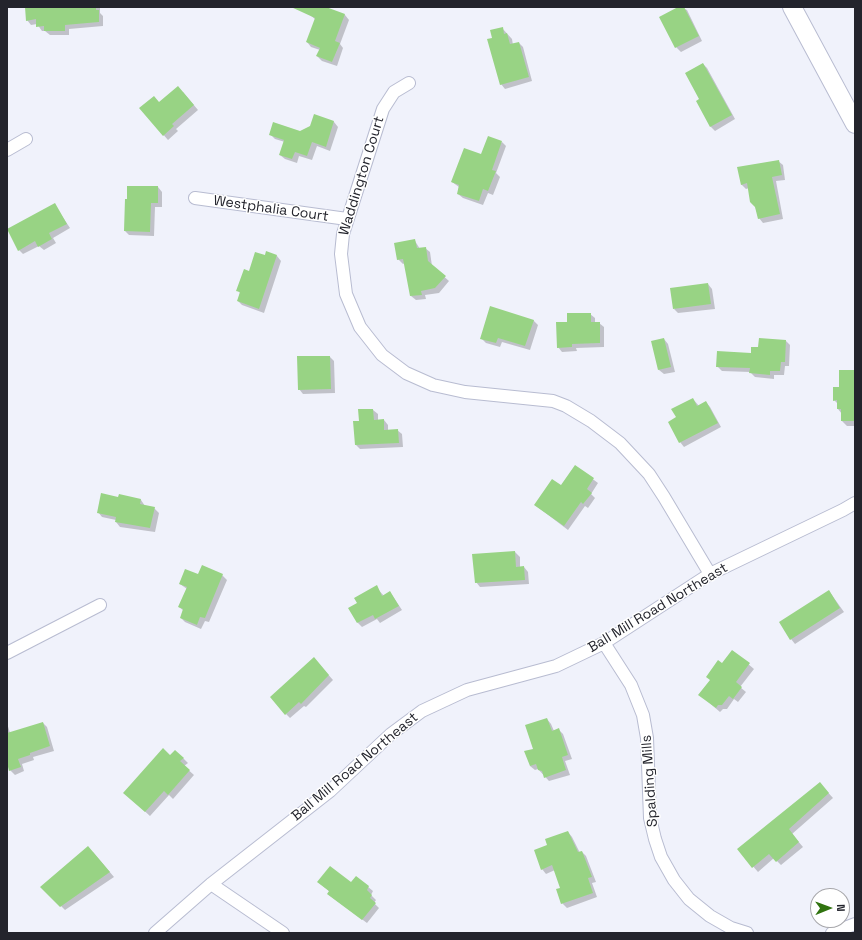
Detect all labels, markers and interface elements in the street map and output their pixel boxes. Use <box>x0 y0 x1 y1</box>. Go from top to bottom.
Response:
street label: Waddington Court <box>336 114 388 238</box>
street label: Westphalia Court <box>212 193 330 225</box>
street label: Ball Mill Road Northeast <box>585 560 731 656</box>
street label: Ball Mill Road Northeast <box>288 709 422 825</box>
street label: Spalding Mills <box>638 734 662 828</box>
north arrow <box>810 888 850 928</box>
text: N <box>834 904 848 912</box>

